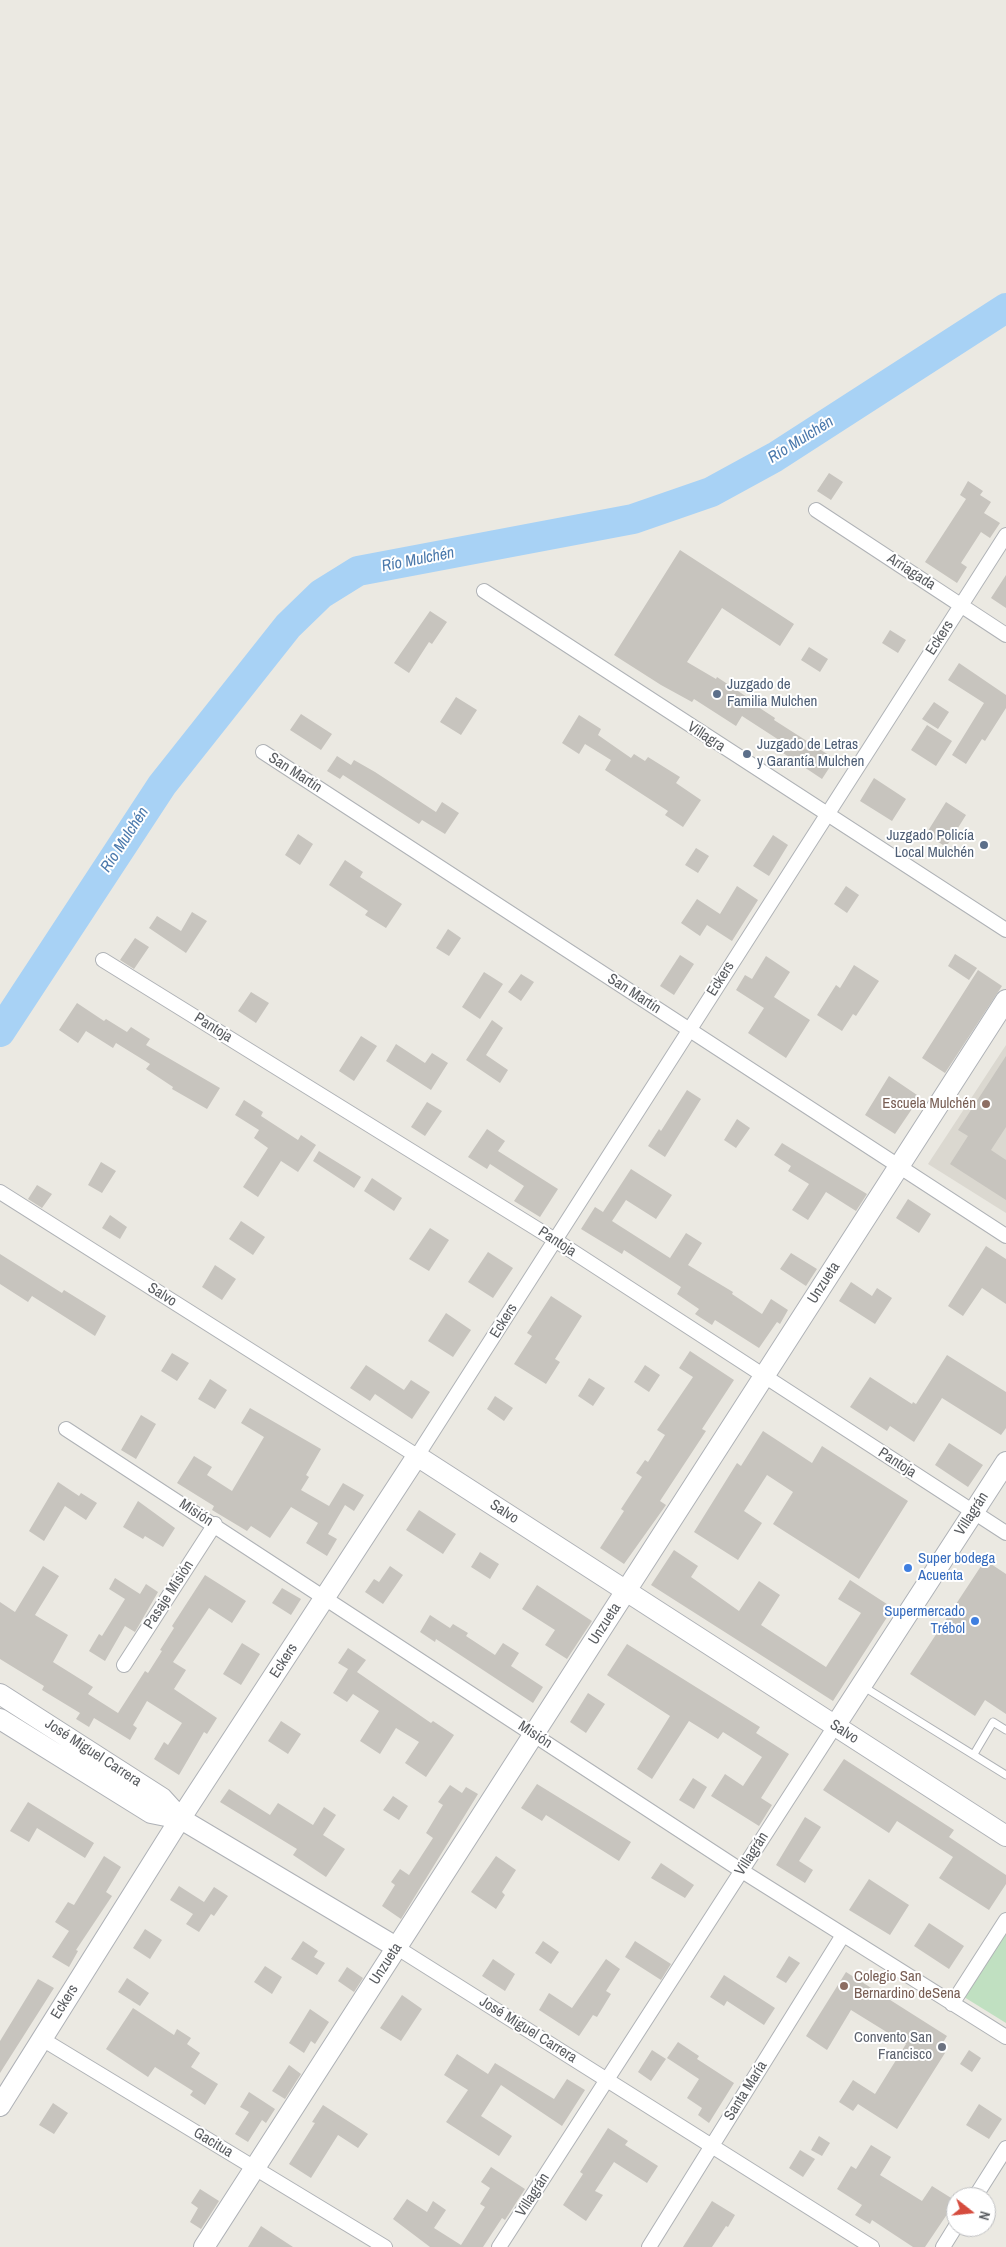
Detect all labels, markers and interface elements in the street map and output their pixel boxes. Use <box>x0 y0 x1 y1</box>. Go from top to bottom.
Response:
water label: Río Mulchén <box>765 412 837 468</box>
water label: Río Mulchén <box>380 544 456 576</box>
street label: Arriagada <box>883 550 939 594</box>
street label: Eckers <box>922 617 958 659</box>
place label: Juzgado de Familia Mulchen <box>727 676 817 711</box>
marker: Juzgado de Familia Mulchen <box>711 688 723 700</box>
street label: Villagra <box>684 718 728 756</box>
place label: Juzgado de Letras y Garantía Mulchen <box>757 736 864 771</box>
marker: Juzgado de Letras y Garantía Mulchen <box>741 748 753 760</box>
street label: San Martín <box>265 749 325 797</box>
water label: Río Mulchén <box>97 804 153 876</box>
place label: Juzgado Policía Local Mulchén <box>886 827 974 862</box>
marker: Juzgado Policía Local Mulchén <box>978 839 990 851</box>
street label: Eckers <box>703 958 739 1000</box>
street label: San Martín <box>604 970 664 1018</box>
street label: Pantoja <box>191 1009 235 1047</box>
place label: Escuela Mulchén <box>882 1095 976 1113</box>
marker: Escuela Mulchén <box>980 1098 992 1110</box>
street label: Pantoja <box>535 1223 579 1261</box>
street label: Unzueta <box>804 1259 844 1307</box>
street label: Salvo <box>144 1279 180 1311</box>
street label: Eckers <box>486 1300 522 1342</box>
street label: Pantoja <box>875 1444 919 1482</box>
street label: Villagrán <box>951 1489 993 1539</box>
street label: Misión <box>176 1495 216 1531</box>
street label: Salvo <box>486 1496 522 1528</box>
place label: Super bodega Acuenta <box>918 1550 995 1585</box>
street label: Pasaje Misión <box>140 1557 198 1633</box>
marker: Super bodega Acuenta <box>902 1562 914 1574</box>
street label: Unzueta <box>585 1600 625 1648</box>
place label: Supermercado Trébol <box>884 1603 965 1638</box>
marker: Supermercado Trébol <box>969 1615 981 1627</box>
street label: Eckers <box>266 1640 302 1682</box>
street label: José Miguel Carrera <box>41 1715 145 1791</box>
street label: Salvo <box>826 1716 862 1748</box>
street label: Misión <box>515 1717 555 1753</box>
street label: Villagrán <box>731 1829 773 1879</box>
street label: Unzueta <box>366 1940 406 1988</box>
place label: Colegio San Bernardino deSena <box>854 1968 961 2003</box>
marker: Colegio San Bernardino deSena <box>838 1980 850 1992</box>
street label: Eckers <box>47 1981 83 2023</box>
street label: José Miguel Carrera <box>476 1993 580 2067</box>
place label: Convento San Francisco <box>854 2029 932 2064</box>
marker: Convento San Francisco <box>936 2041 948 2053</box>
street label: Santa María <box>721 2058 771 2124</box>
street label: Gacitua <box>190 2124 236 2162</box>
street label: Villagrán <box>512 2170 554 2220</box>
north arrow <box>946 2187 996 2237</box>
text: N <box>975 2209 994 2222</box>

